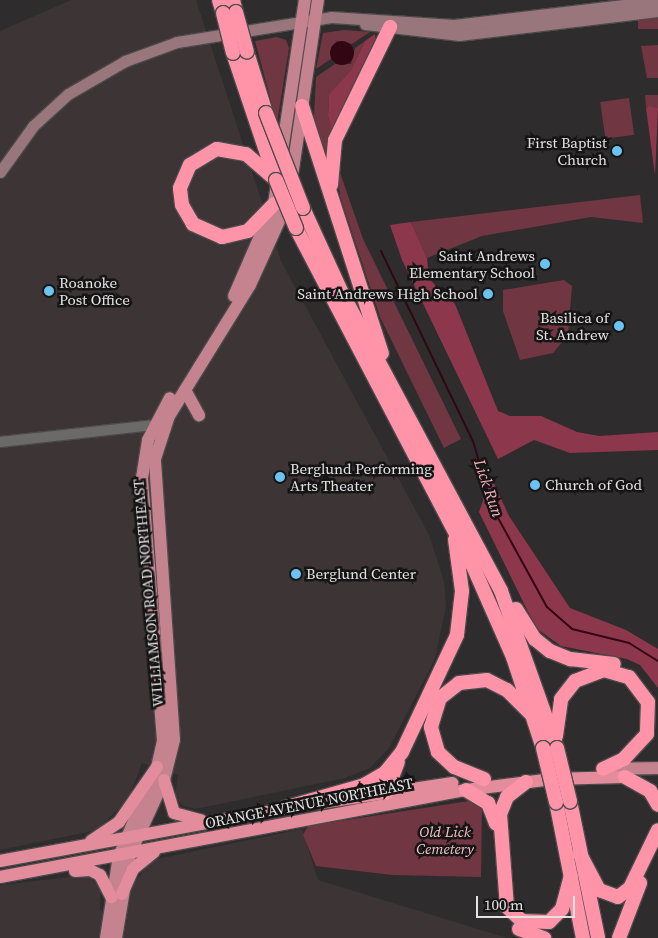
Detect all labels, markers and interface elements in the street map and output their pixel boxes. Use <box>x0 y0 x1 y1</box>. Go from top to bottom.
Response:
place label: First Baptist Church <box>527 133 607 168</box>
marker: First Baptist Church <box>611 145 623 157</box>
place label: Saint Andrews Elementary School <box>409 246 535 281</box>
marker: Saint Andrews Elementary School <box>539 258 551 270</box>
place label: Roanoke Post Office <box>59 273 130 308</box>
marker: Roanoke Post Office <box>43 285 55 297</box>
place label: Saint Andrews High School <box>297 285 478 303</box>
marker: Saint Andrews High School <box>482 288 494 300</box>
place label: Basilica of St. Andrew <box>536 308 609 343</box>
marker: Basilica of St. Andrew <box>613 320 625 332</box>
water label: Lick Run <box>470 457 508 519</box>
place label: Berglund Performing Arts Theater <box>290 459 432 494</box>
marker: Berglund Performing Arts Theater <box>274 471 286 483</box>
place label: Church of God <box>545 476 642 494</box>
street label: WILLIAMSON ROAD NORTHEAST <box>129 478 167 708</box>
marker: Church of God <box>529 479 541 491</box>
place label: Berglund Center <box>306 565 416 583</box>
marker: Berglund Center <box>290 568 302 580</box>
street label: ORANGE AVENUE NORTHEAST <box>204 774 414 832</box>
park label: Old Lick Cemetery <box>416 822 474 857</box>
scale bar <box>478 886 577 918</box>
text: 100 m <box>484 894 524 915</box>

